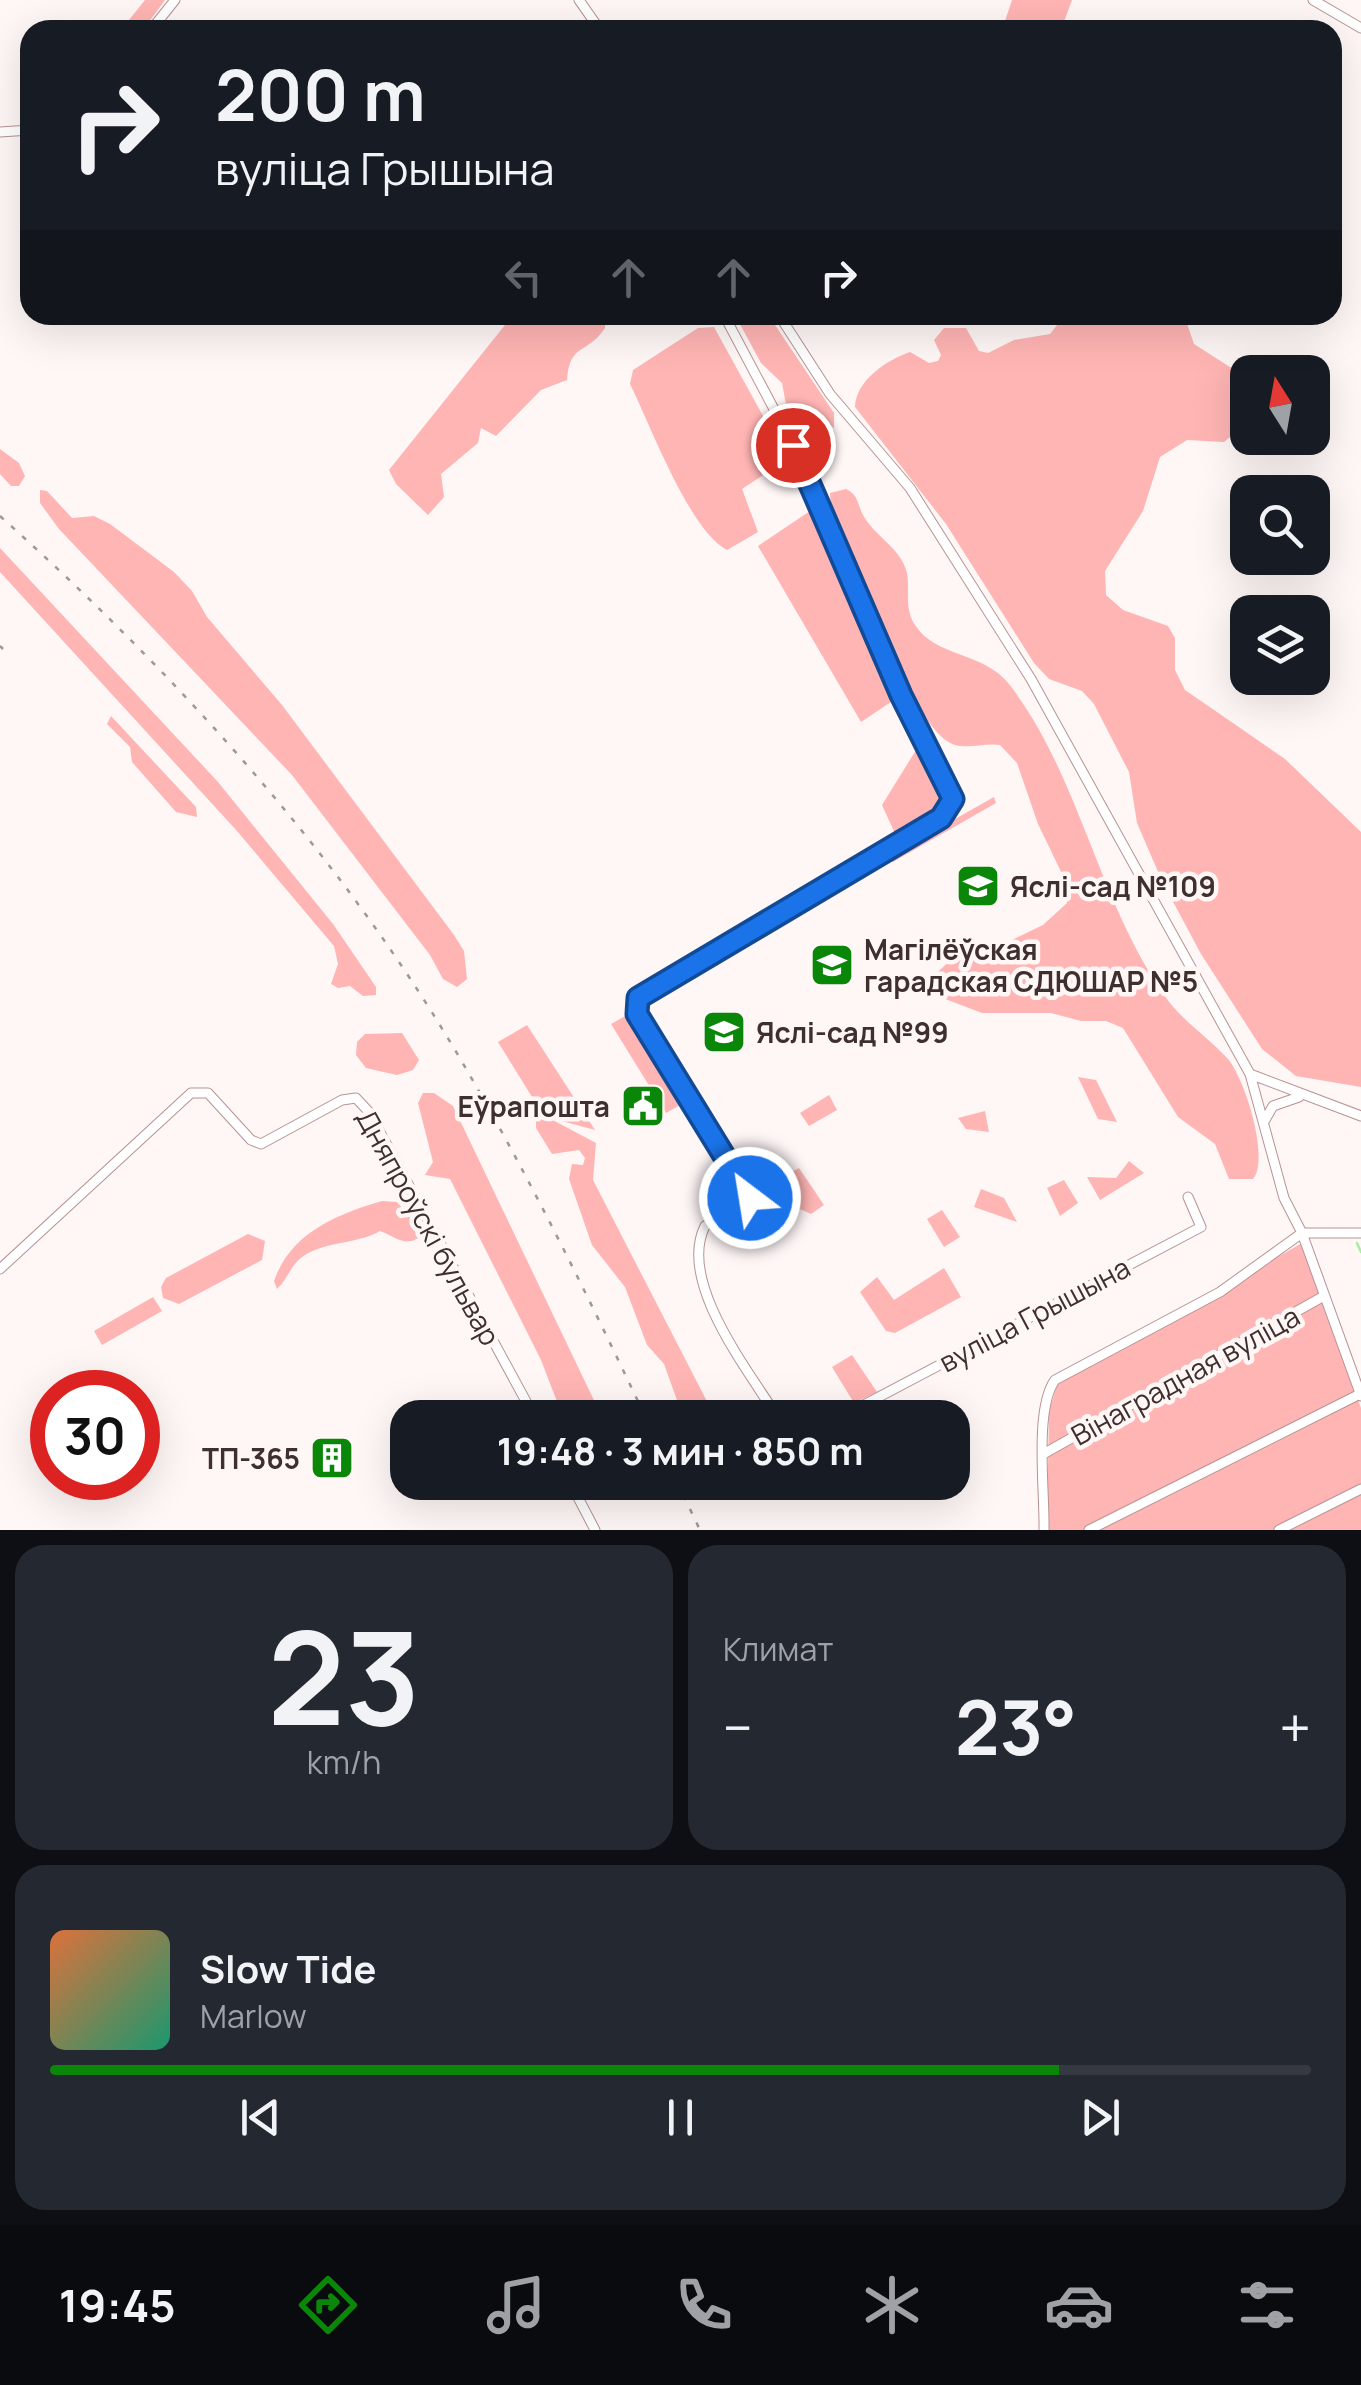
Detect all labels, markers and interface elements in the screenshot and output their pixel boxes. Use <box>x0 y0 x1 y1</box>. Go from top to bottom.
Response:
text: 200 m <box>215 46 426 142</box>
icon: right <box>50 60 180 190</box>
text: вуліца Грышына <box>215 137 554 199</box>
icon: left <box>496 250 551 305</box>
icon: ahead <box>601 250 656 305</box>
icon: ahead <box>706 250 761 305</box>
icon: right <box>811 250 866 305</box>
north arrow <box>1230 355 1330 455</box>
map controls <box>1230 355 1330 695</box>
pin <box>751 403 836 488</box>
icon: arrive <box>766 418 821 473</box>
button: search <box>1230 475 1330 575</box>
button: layers <box>1230 595 1330 695</box>
school or university icon: Яслі-сад №109 <box>955 863 1001 909</box>
place label: Яслі-сад №109 <box>1010 867 1216 905</box>
place label: Магілёўская гарадская СДЮШАР №5 <box>864 930 1198 1000</box>
school or university icon: Магілёўская гарадская СДЮШАР №5 <box>809 942 855 988</box>
school or university icon: Яслі-сад №99 <box>701 1009 747 1055</box>
place label: Яслі-сад №99 <box>756 1013 949 1051</box>
public building icon: Еўрапошта <box>620 1083 666 1129</box>
place label: Еўрапошта <box>457 1087 610 1125</box>
street label: Дняпроўскі бульвар <box>348 1102 510 1352</box>
position arrow <box>698 1146 802 1250</box>
street label: вуліца Грышына <box>932 1248 1136 1380</box>
street label: Вінаградная вуліца <box>1064 1296 1306 1454</box>
speed limit sign: 30 <box>30 1370 160 1500</box>
text: 19:48 · 3 мин · 850 m <box>497 1424 863 1476</box>
building icon: ТП-365 <box>309 1435 355 1481</box>
place label: ТП-365 <box>202 1439 300 1477</box>
text: 23 <box>267 1586 421 1764</box>
text: Климат <box>723 1627 833 1671</box>
text: 23° <box>955 1675 1077 1778</box>
text: − <box>723 1689 753 1765</box>
text: + <box>1279 1689 1311 1765</box>
text: km/h <box>307 1740 381 1784</box>
text: Slow Tide <box>200 1942 377 1994</box>
text: Marlow <box>200 1994 307 2038</box>
icon: previous <box>233 2090 288 2145</box>
icon: pause <box>653 2090 708 2145</box>
icon: next <box>1073 2090 1128 2145</box>
icon: directions <box>293 2270 363 2340</box>
icon: music <box>481 2270 551 2340</box>
icon: phone <box>669 2270 739 2340</box>
icon: climate <box>857 2270 927 2340</box>
icon: car <box>1044 2270 1114 2340</box>
icon: filters <box>1232 2270 1302 2340</box>
text: 19:45 <box>59 2274 176 2336</box>

